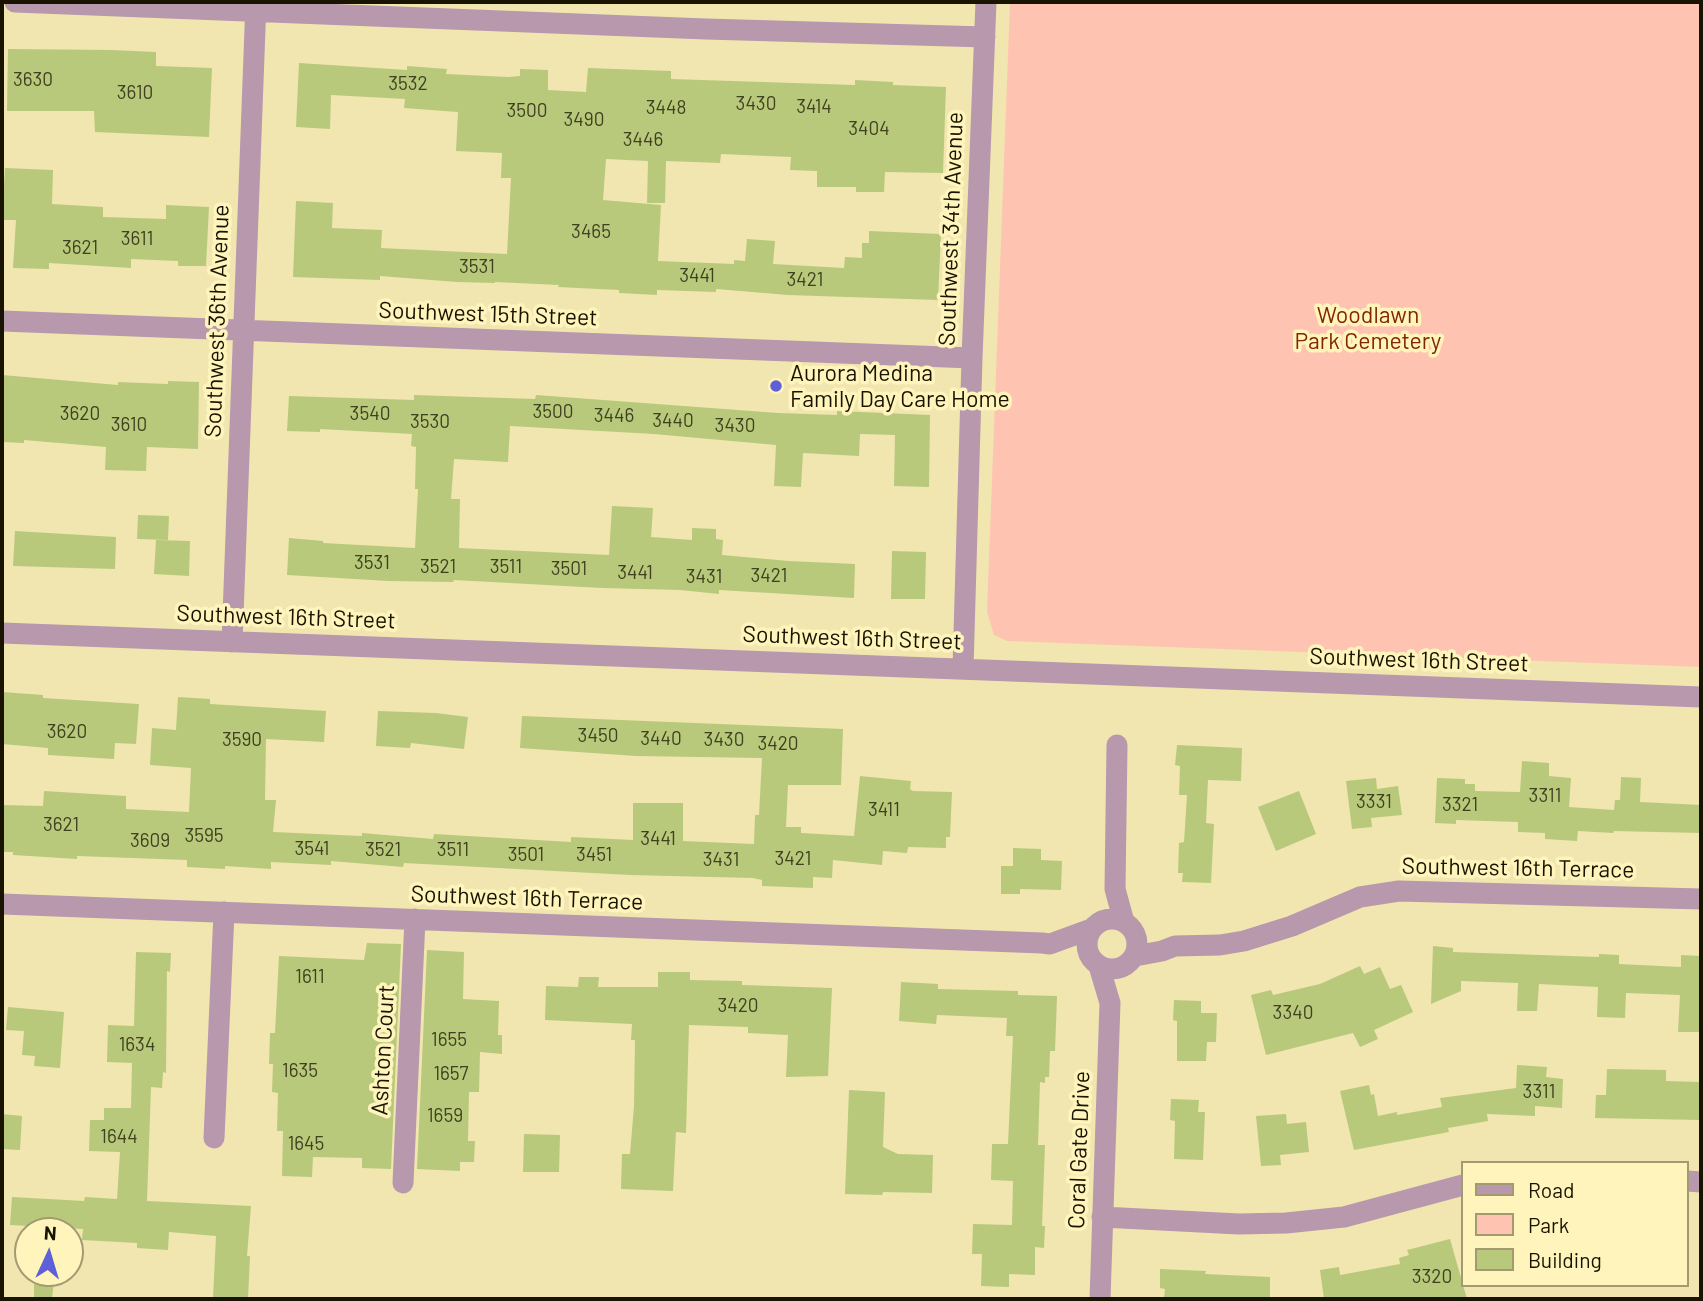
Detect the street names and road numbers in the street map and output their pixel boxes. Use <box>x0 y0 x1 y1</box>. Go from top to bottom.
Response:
street label: Southwest 34th Avenue <box>933 112 969 346</box>
street label: Southwest 36th Avenue <box>199 204 235 438</box>
street label: Southwest 15th Street <box>378 296 598 332</box>
street label: Southwest 16th Street <box>176 599 396 635</box>
street label: Southwest 16th Street <box>742 620 962 656</box>
street label: Southwest 16th Street <box>1309 642 1529 678</box>
street label: Southwest 16th Terrace <box>1401 852 1635 884</box>
street label: Southwest 16th Terrace <box>410 880 644 916</box>
street label: Ashton Court <box>366 984 400 1116</box>
street label: Coral Gate Drive <box>1062 1070 1096 1230</box>

